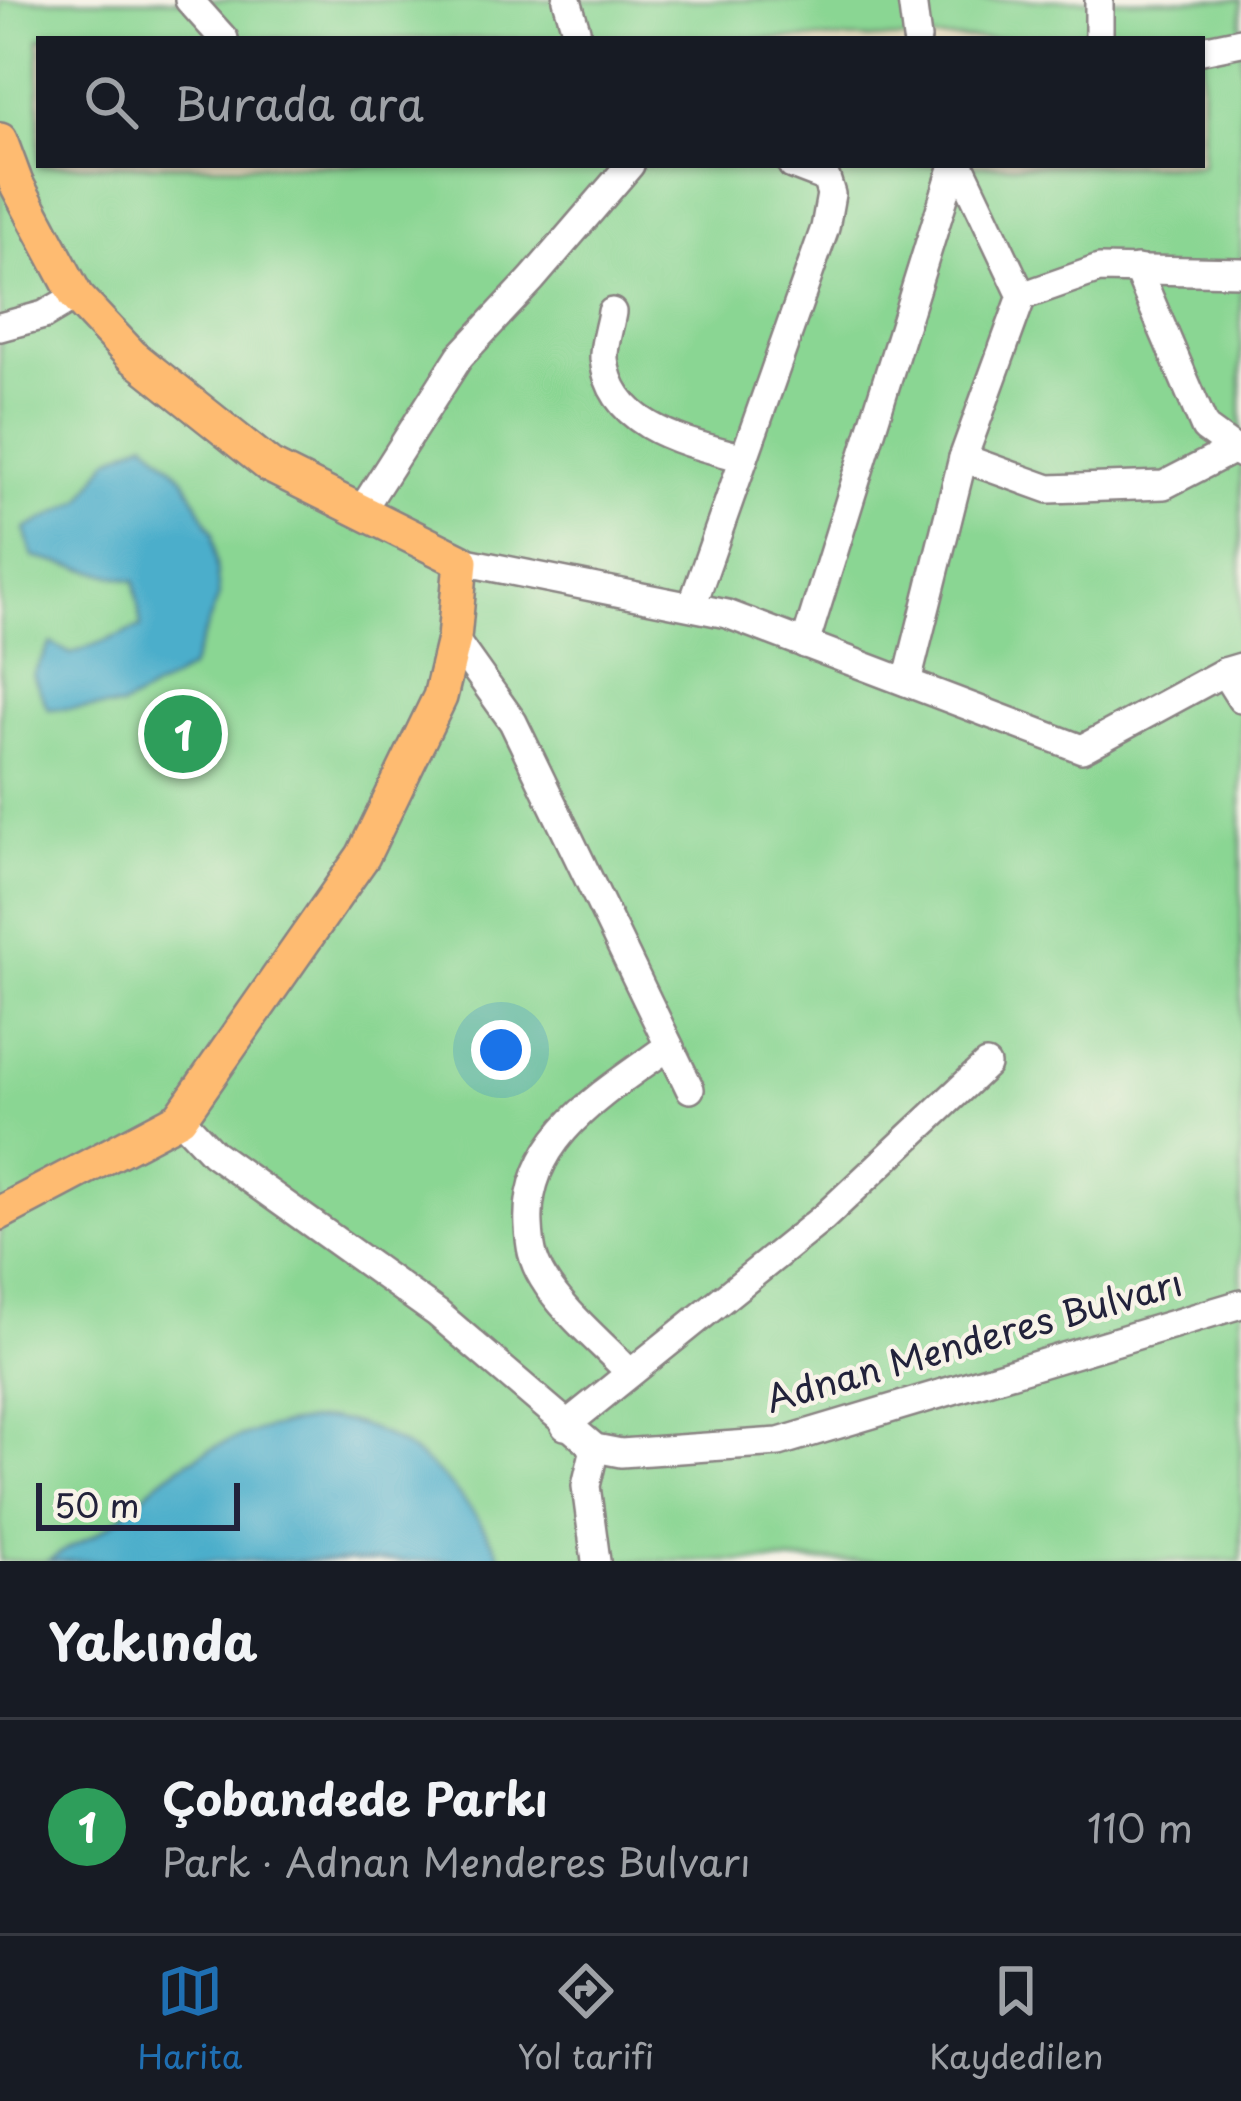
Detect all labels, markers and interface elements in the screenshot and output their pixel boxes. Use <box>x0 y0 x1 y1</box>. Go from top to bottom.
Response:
search box <box>36 36 1205 168</box>
text: Burada ara <box>174 68 424 136</box>
icon: search <box>78 69 144 135</box>
pin: 1 <box>144 689 222 779</box>
your location <box>471 1020 531 1080</box>
street label: Adnan Menderes Bulvarı <box>759 1254 1188 1424</box>
scale bar <box>36 1477 240 1530</box>
text: 50 m <box>54 1479 140 1529</box>
text: Yakında <box>48 1601 258 1678</box>
text: Çobandede Parkı <box>162 1763 548 1831</box>
text: 1 <box>78 1797 96 1856</box>
text: 110 m <box>1087 1797 1193 1856</box>
text: Park · Adnan Menderes Bulvarı <box>162 1831 751 1890</box>
tab: Harita <box>138 1958 242 2080</box>
tab: Yol tarifi <box>517 1958 654 2080</box>
tab: Kaydedilen <box>929 1958 1103 2080</box>

